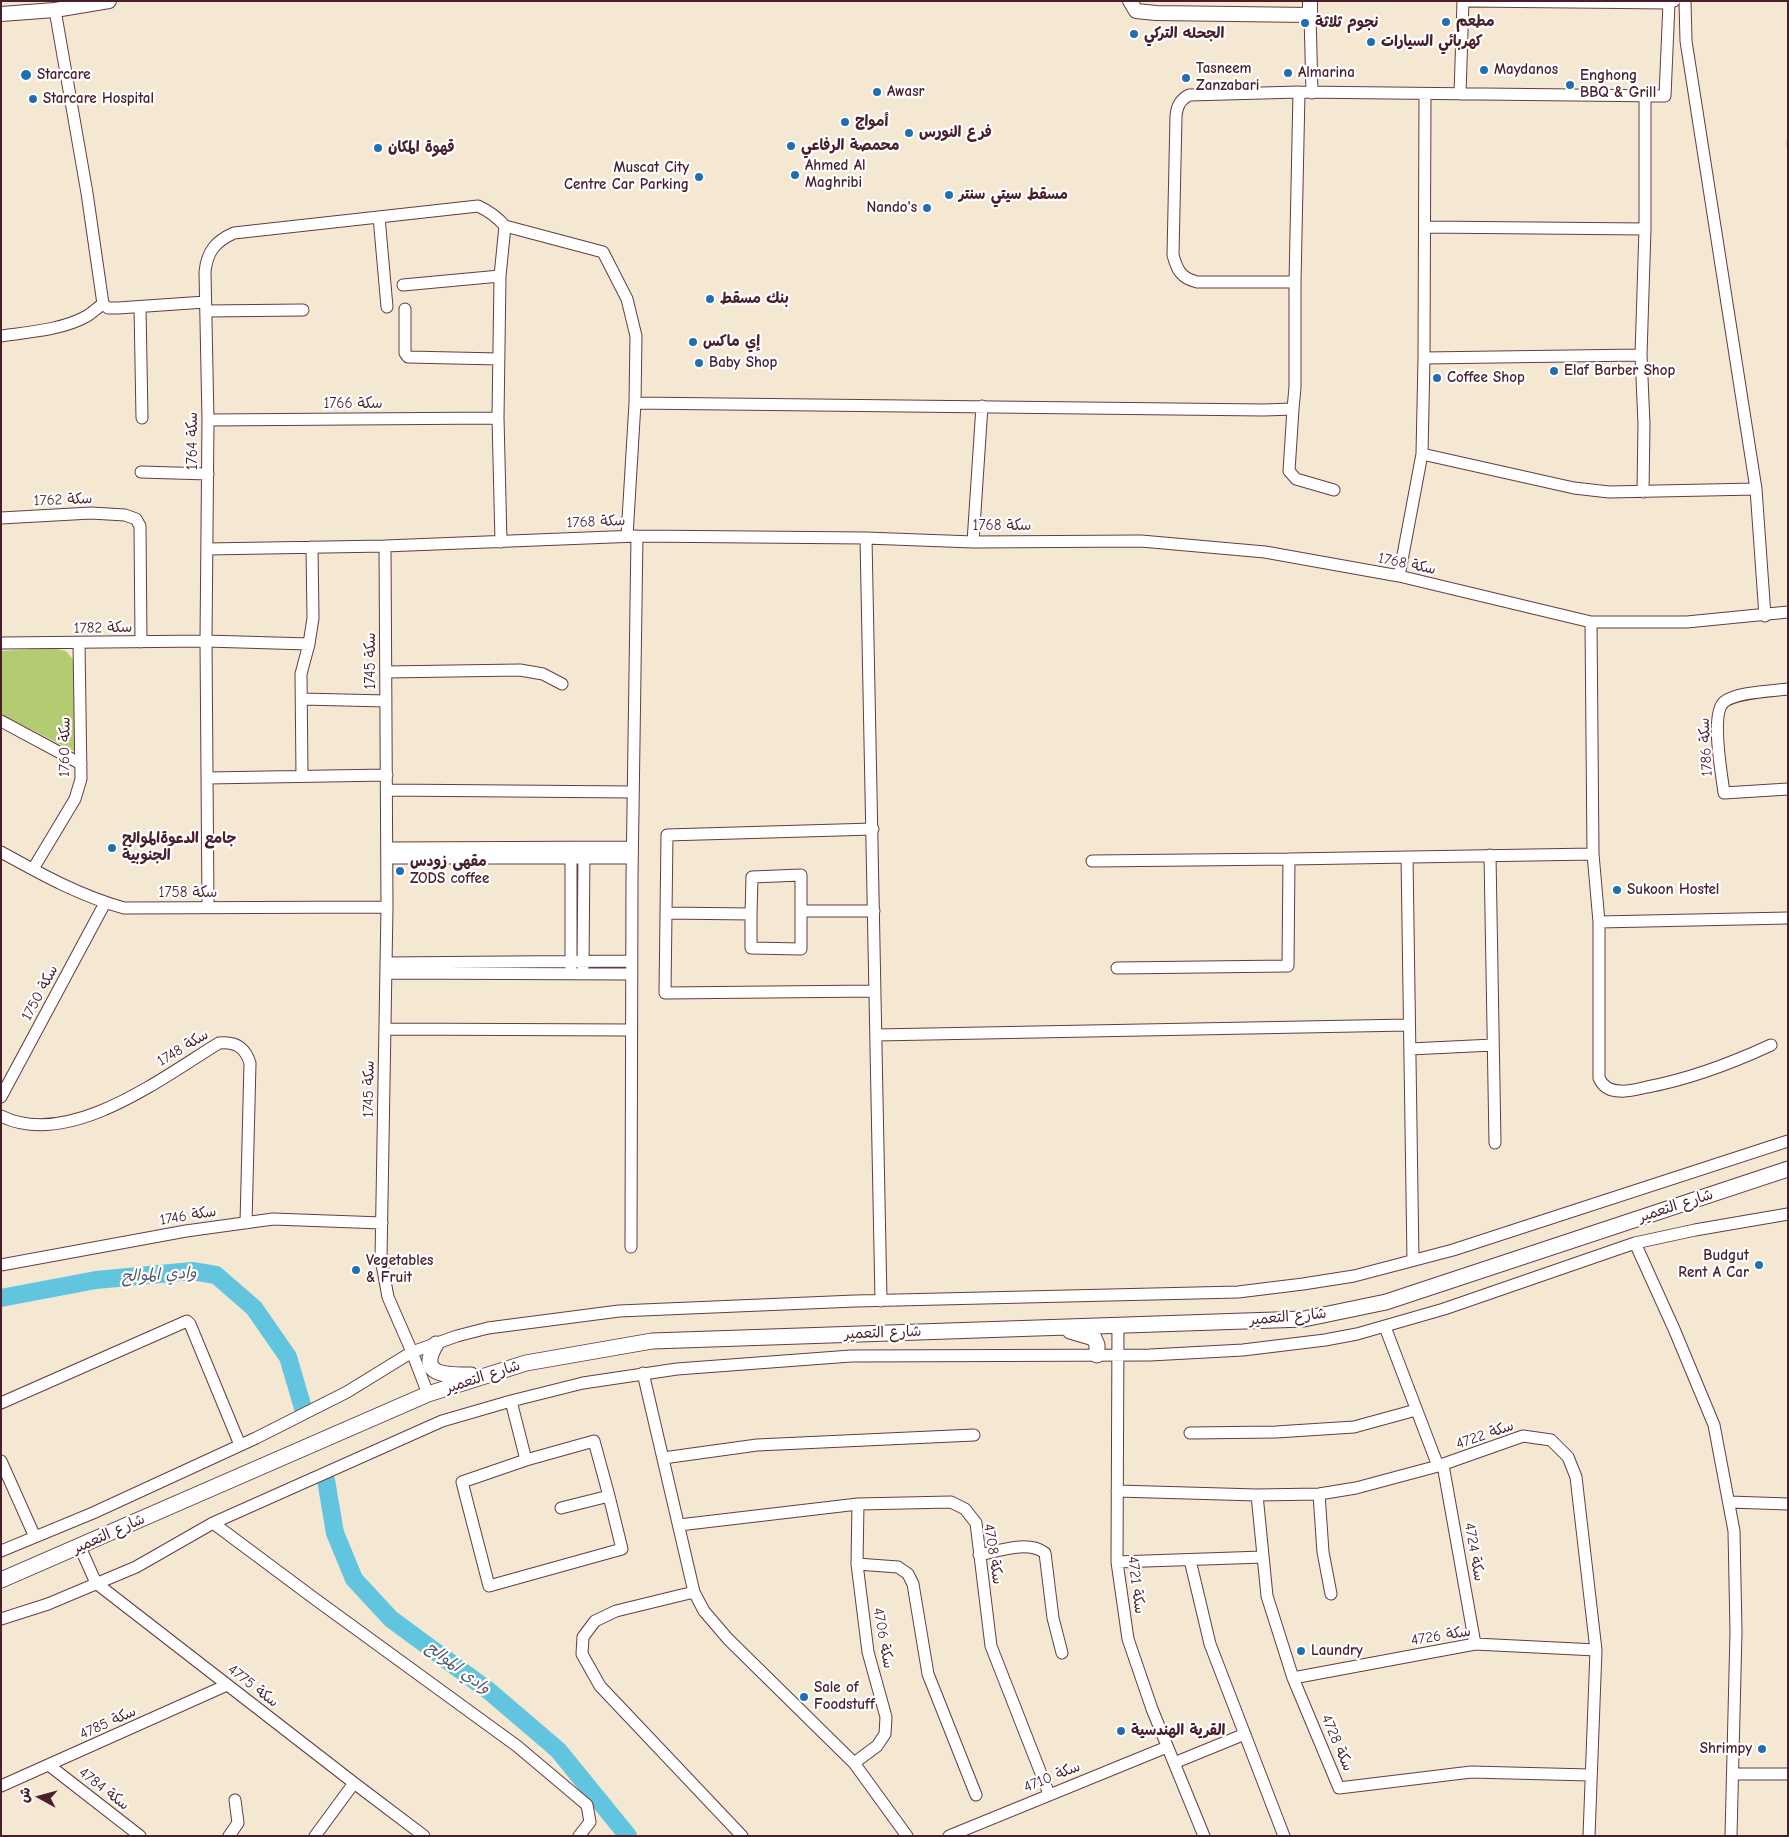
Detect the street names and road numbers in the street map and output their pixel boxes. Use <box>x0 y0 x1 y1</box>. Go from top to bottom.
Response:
street label: سكة 1766 <box>323 395 383 413</box>
street label: سكة 1764 <box>184 412 202 470</box>
street label: سكة 1762 <box>33 490 93 510</box>
street label: سكة 1768 <box>566 512 626 532</box>
street label: سكة 1768 <box>973 517 1031 535</box>
street label: سكة 1768 <box>1376 549 1438 579</box>
street label: سكة 1782 <box>74 618 132 638</box>
street label: سكة 1745 <box>362 632 380 690</box>
street label: سكة 1760 <box>55 717 75 777</box>
street label: سكة 1786 <box>1695 717 1717 777</box>
street label: سكة 1758 <box>159 884 217 902</box>
street label: سكة 1750 <box>18 962 62 1024</box>
street label: سكة 1748 <box>154 1026 212 1070</box>
street label: سكة 1745 <box>360 1060 378 1118</box>
street label: شارع التعمير <box>1637 1186 1715 1226</box>
street label: سكة 1746 <box>158 1203 218 1229</box>
street label: شارع التعمير <box>1249 1305 1327 1329</box>
street label: شارع التعمير <box>844 1323 922 1343</box>
street label: شارع التعمير <box>444 1357 522 1397</box>
street label: سكة 4722 <box>1454 1417 1516 1453</box>
street label: شارع التعمير <box>70 1510 148 1558</box>
street label: سكة 4724 <box>1460 1521 1488 1583</box>
street label: سكة 4708 <box>979 1522 1007 1586</box>
street label: سكة 4721 <box>1124 1555 1148 1615</box>
street label: سكة 4706 <box>869 1606 897 1670</box>
street label: سكة 4726 <box>1410 1622 1472 1650</box>
street label: سكة 4775 <box>224 1661 282 1711</box>
street label: سكة 4785 <box>77 1703 139 1743</box>
street label: سكة 4728 <box>1317 1712 1357 1774</box>
street label: سكة 4710 <box>1021 1758 1083 1796</box>
street label: سكة 4784 <box>75 1764 133 1814</box>

